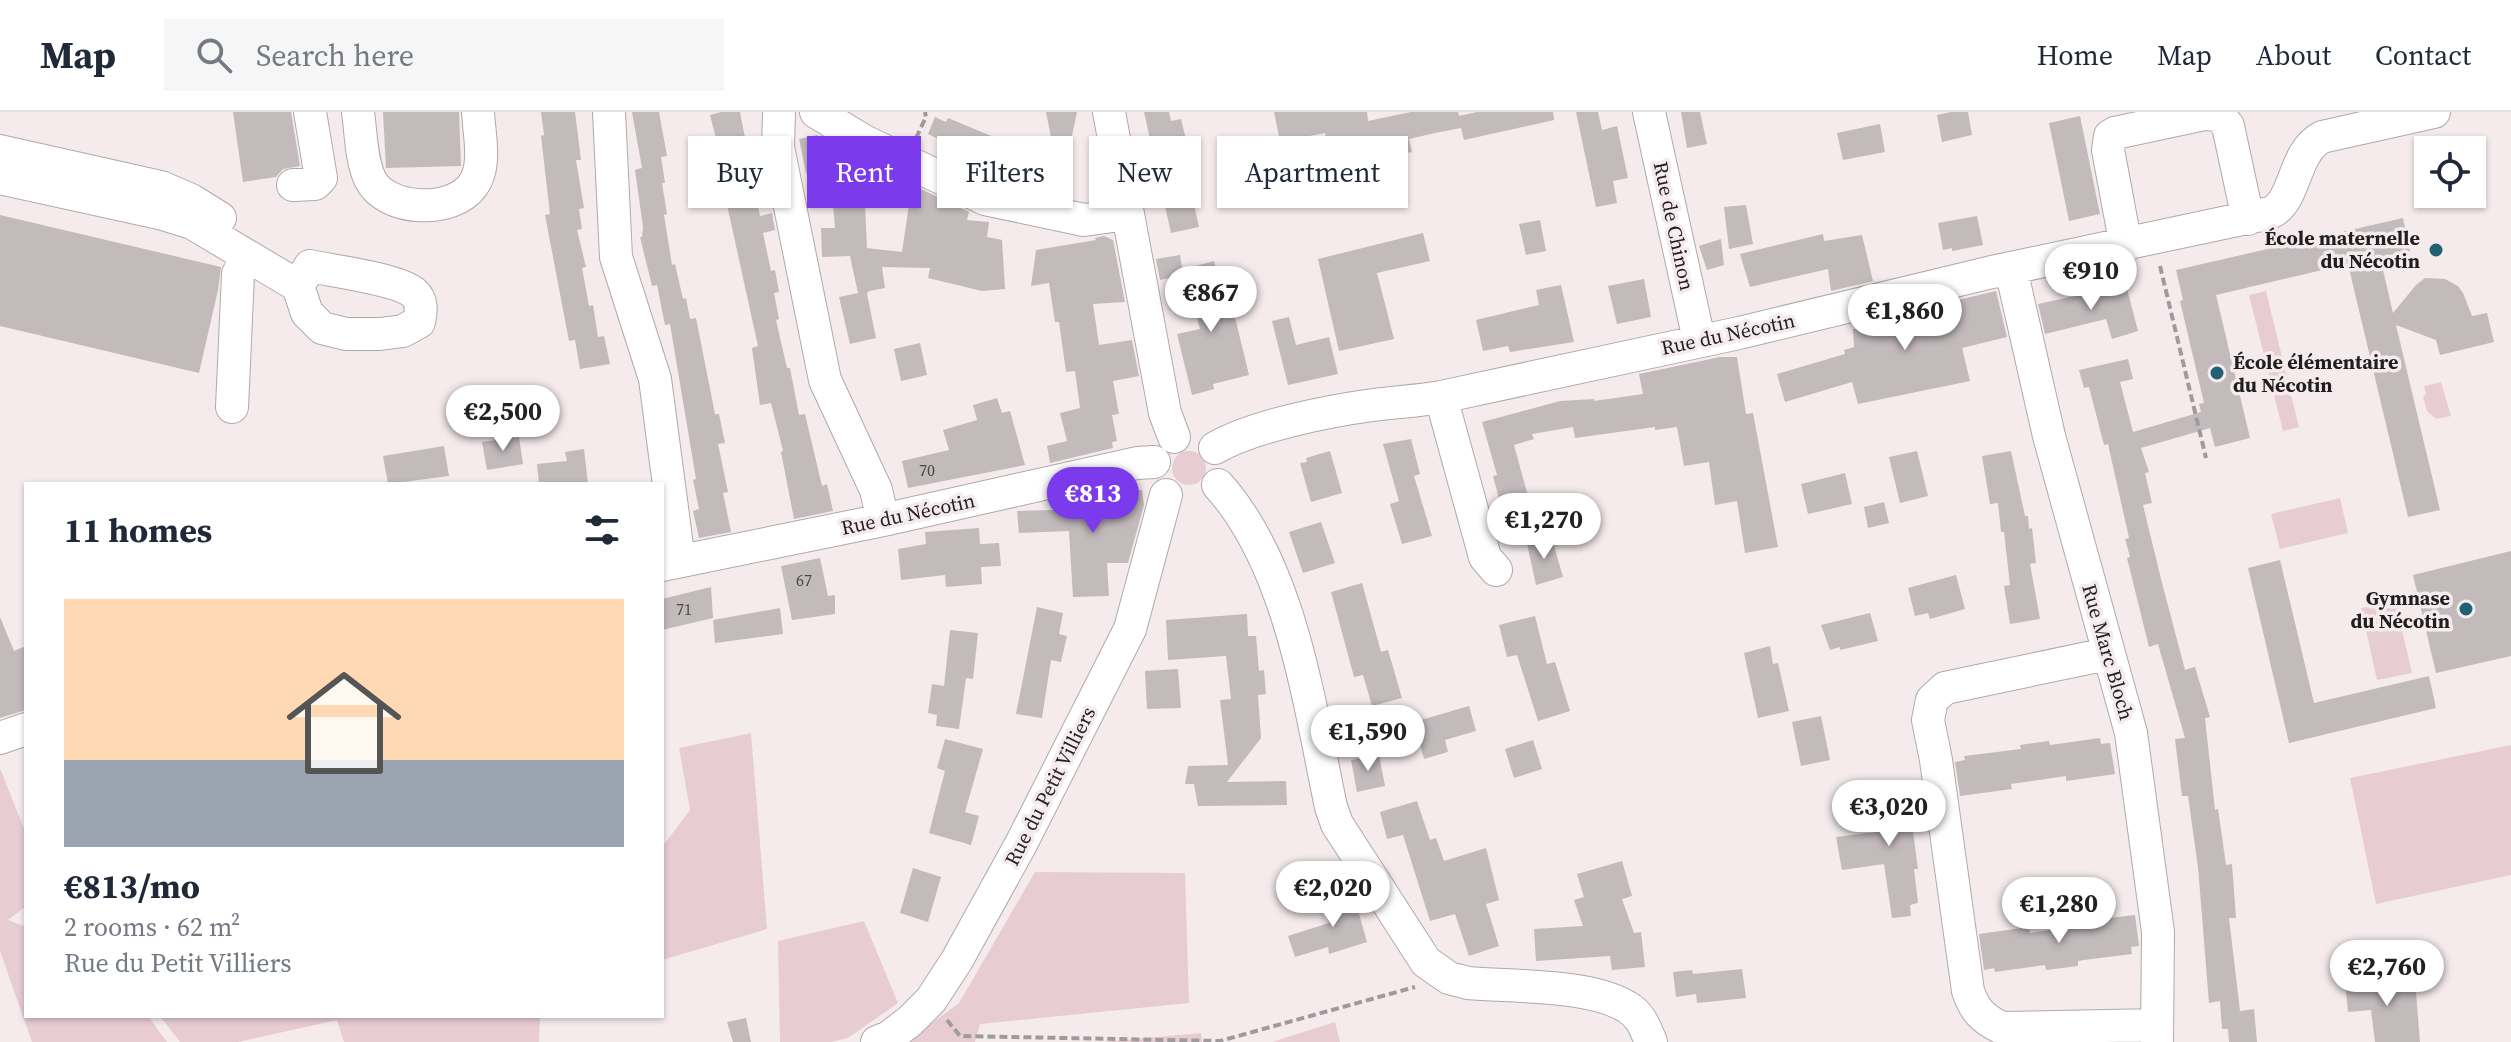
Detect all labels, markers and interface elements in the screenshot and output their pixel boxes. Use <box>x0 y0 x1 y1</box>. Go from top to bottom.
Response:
search box <box>164 19 724 91</box>
text: Map <box>40 29 116 81</box>
icon: search <box>192 33 236 77</box>
text: Search here <box>256 35 414 76</box>
text: Home <box>2037 36 2113 74</box>
text: Map <box>2157 36 2212 74</box>
text: About <box>2256 36 2331 74</box>
text: Contact <box>2375 36 2471 74</box>
chip: Buy <box>688 136 791 208</box>
chip: Rent <box>807 136 921 208</box>
chip: Filters <box>937 136 1073 208</box>
chip: New <box>1089 136 1201 208</box>
chip: Apartment <box>1217 136 1408 208</box>
map controls <box>2414 136 2486 208</box>
button: locate <box>2414 136 2486 208</box>
street label: Rue de Chinon <box>1647 159 1701 293</box>
place label: École maternelle du Nécotin <box>2265 224 2420 275</box>
marker: École maternelle du Nécotin <box>2427 241 2445 259</box>
pin: €910 <box>2044 244 2138 312</box>
text: €910 <box>2063 252 2119 288</box>
pin: €867 <box>1164 266 1258 334</box>
text: €867 <box>1183 274 1239 310</box>
pin: €1,860 <box>1840 284 1970 352</box>
text: €1,860 <box>1866 292 1944 328</box>
street label: Rue du Nécotin <box>1658 306 1798 362</box>
place label: École élémentaire du Nécotin <box>2233 348 2399 399</box>
marker: École élémentaire du Nécotin <box>2208 364 2226 382</box>
pin: €2,500 <box>438 385 568 453</box>
text: €2,500 <box>464 393 542 429</box>
house number: 70 <box>919 459 935 481</box>
pin: €813 <box>1046 467 1140 535</box>
text: €813 <box>1065 475 1121 511</box>
street label: Rue du Nécotin <box>838 486 978 542</box>
pin: €1,270 <box>1479 493 1609 561</box>
text: €1,270 <box>1505 501 1583 537</box>
text: 11 homes <box>64 507 212 553</box>
icon: filters <box>580 508 624 552</box>
house number: 67 <box>796 569 812 591</box>
street label: Rue Marc Bloch <box>2075 581 2141 723</box>
place label: Gymnase du Nécotin <box>2350 584 2450 635</box>
house number: 71 <box>676 598 692 620</box>
marker: Gymnase du Nécotin <box>2457 600 2475 618</box>
icon: home <box>272 651 416 795</box>
street label: Rue du Petit Villiers <box>998 702 1102 870</box>
pin: €1,590 <box>1303 705 1433 773</box>
text: €1,590 <box>1329 713 1407 749</box>
pin: €3,020 <box>1824 780 1954 848</box>
text: €3,020 <box>1850 788 1928 824</box>
pin: €2,020 <box>1268 861 1398 929</box>
text: €813/mo <box>64 863 200 909</box>
text: €2,020 <box>1294 869 1372 905</box>
pin: €1,280 <box>1994 877 2124 945</box>
text: €1,280 <box>2020 885 2098 921</box>
text: 2 rooms · 62 m² <box>64 909 240 945</box>
pin: €2,760 <box>2322 940 2452 1008</box>
text: Rue du Petit Villiers <box>64 945 292 981</box>
text: €2,760 <box>2348 948 2426 984</box>

